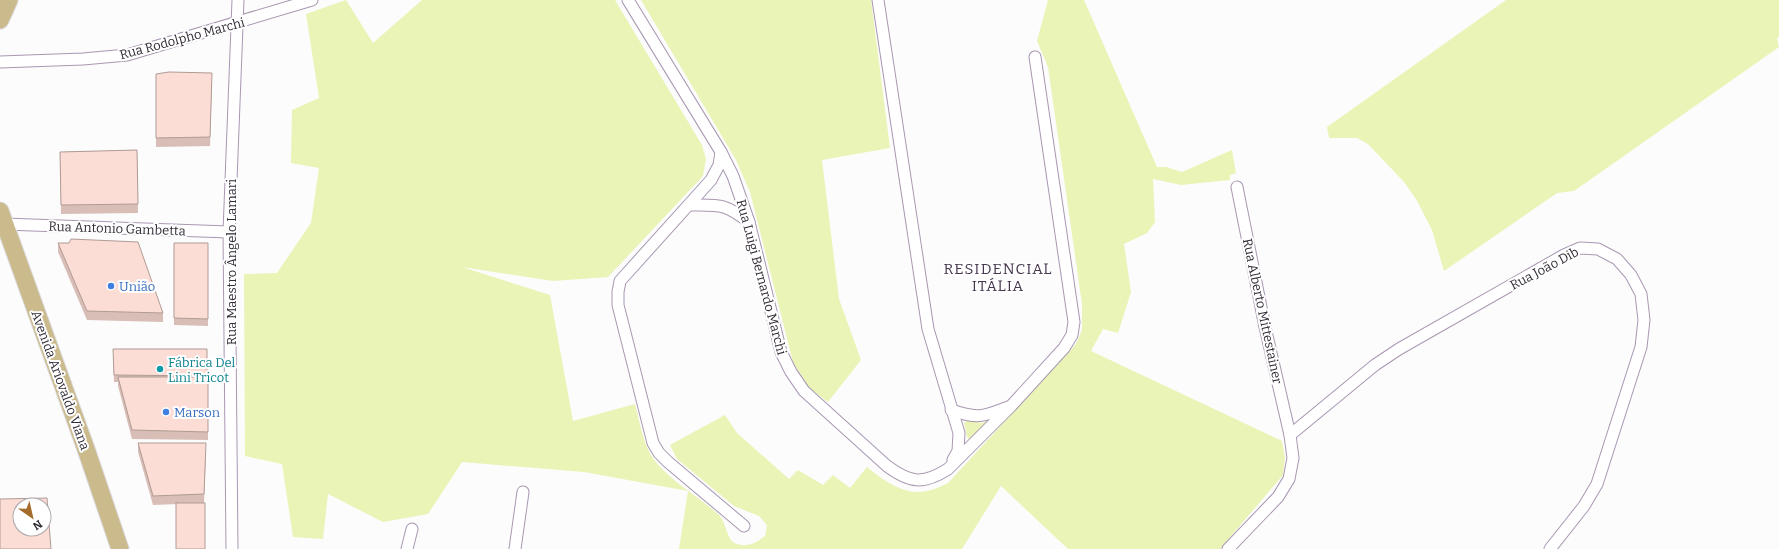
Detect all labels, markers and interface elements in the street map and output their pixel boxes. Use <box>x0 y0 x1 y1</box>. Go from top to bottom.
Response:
street label: Rua Rodolpho Marchi <box>118 15 246 62</box>
street label: Rua Maestro Ângelo Lamari <box>224 179 239 345</box>
street label: Rua Luigi Bernardo Marchi <box>734 198 790 357</box>
street label: Rua Antonio Gambetta <box>48 219 186 238</box>
street label: Rua Alberto Mittestainer <box>1240 237 1285 386</box>
street label: Rua João Dib <box>1507 244 1581 293</box>
district label: RESIDENCIAL ITÁLIA <box>943 260 1053 295</box>
place label: União <box>119 279 155 294</box>
marker: União <box>106 281 116 291</box>
street label: Avenida Ariovaldo Viana <box>28 308 93 452</box>
place label: Fábrica Del Lini Tricot <box>168 355 236 385</box>
marker: Fábrica Del Lini Tricot <box>155 364 165 374</box>
place label: Marson <box>174 405 221 420</box>
marker: Marson <box>161 407 171 417</box>
north arrow <box>12 497 52 537</box>
text: N <box>30 517 44 533</box>

